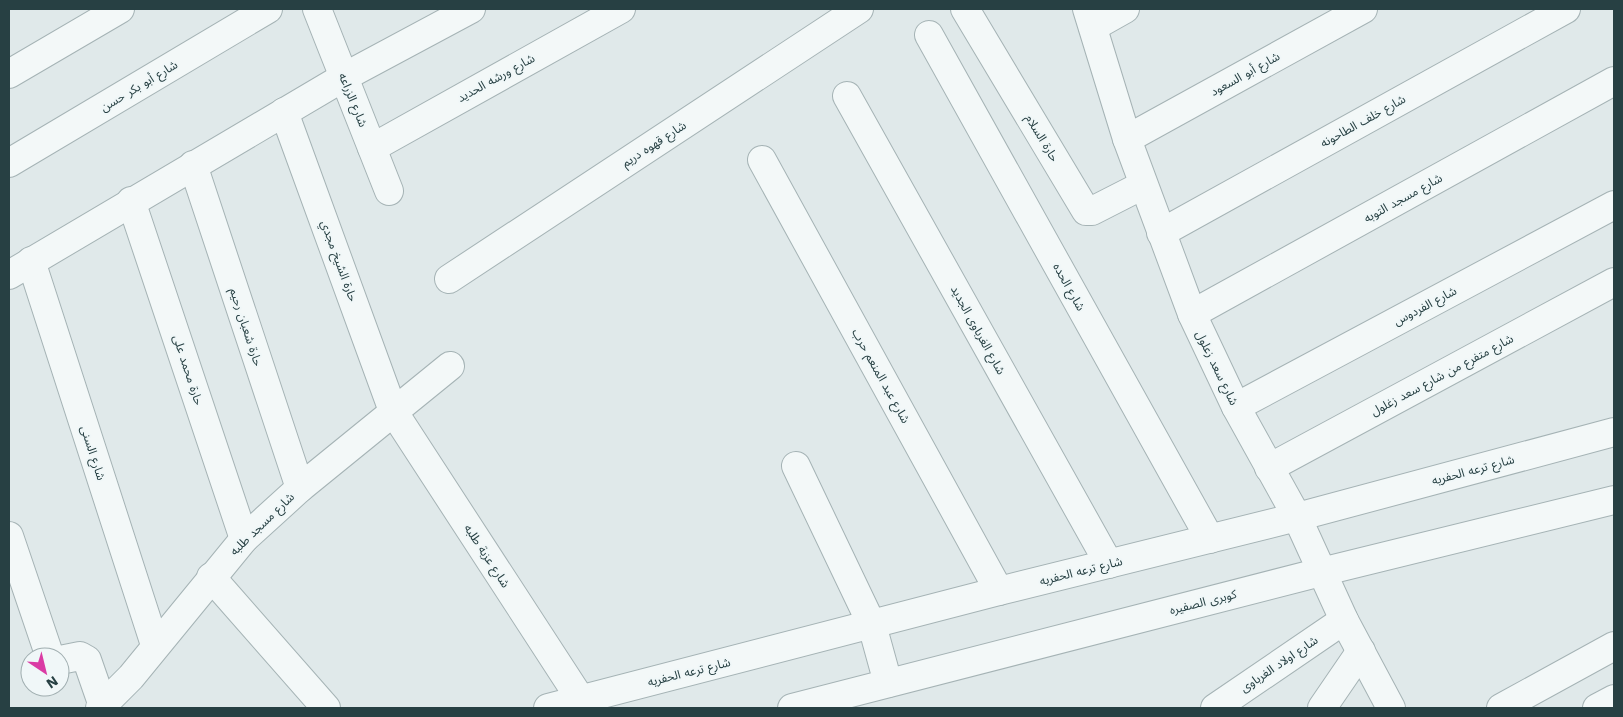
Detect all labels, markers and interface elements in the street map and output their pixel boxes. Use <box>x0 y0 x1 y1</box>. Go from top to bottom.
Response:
street label: شارع أبو السعود <box>1208 49 1283 101</box>
street label: شارع ورشه الحديد <box>455 51 538 107</box>
street label: شارع أبو بكر حسن <box>98 57 181 116</box>
street label: شارع الزراعه <box>334 71 370 130</box>
street label: شارع خلف الطاحونه <box>1318 92 1409 152</box>
street label: حارة السلام <box>1021 112 1062 165</box>
street label: شارع قهوه دريم <box>619 118 690 172</box>
street label: شارع مسجد التوبه <box>1361 171 1446 227</box>
street label: حارة الشيخ مجدي <box>315 218 360 304</box>
street label: شارع الحده <box>1048 261 1088 314</box>
street label: شارع الغرباوى الجديد <box>946 283 1008 378</box>
street label: شارع الفردوس <box>1391 284 1460 330</box>
street label: حارة شعبان رحيم <box>225 286 265 368</box>
street label: شارع عبد المنعم حرب <box>847 326 913 427</box>
street label: شارع سعد زعلول <box>1191 328 1241 409</box>
street label: شارع متفرع من شارع سعد زغلول <box>1368 331 1517 420</box>
street label: حارة محمد على <box>170 333 206 407</box>
street label: شارع السنى <box>76 424 108 483</box>
street label: شارع ترعه الحفريه <box>1430 452 1516 490</box>
street label: شارع مسجد طلبه <box>227 490 298 560</box>
street label: شارع عزبة طلبه <box>460 522 513 591</box>
street label: شارع ترعه الحفريه <box>1038 554 1124 590</box>
street label: كوبرى الصفيره <box>1168 587 1239 617</box>
street label: شارع اولاد الغرباوى <box>1238 633 1321 697</box>
north arrow <box>20 647 70 697</box>
street label: شارع ترعه الحفريه <box>646 655 732 691</box>
text: N <box>44 673 61 692</box>

